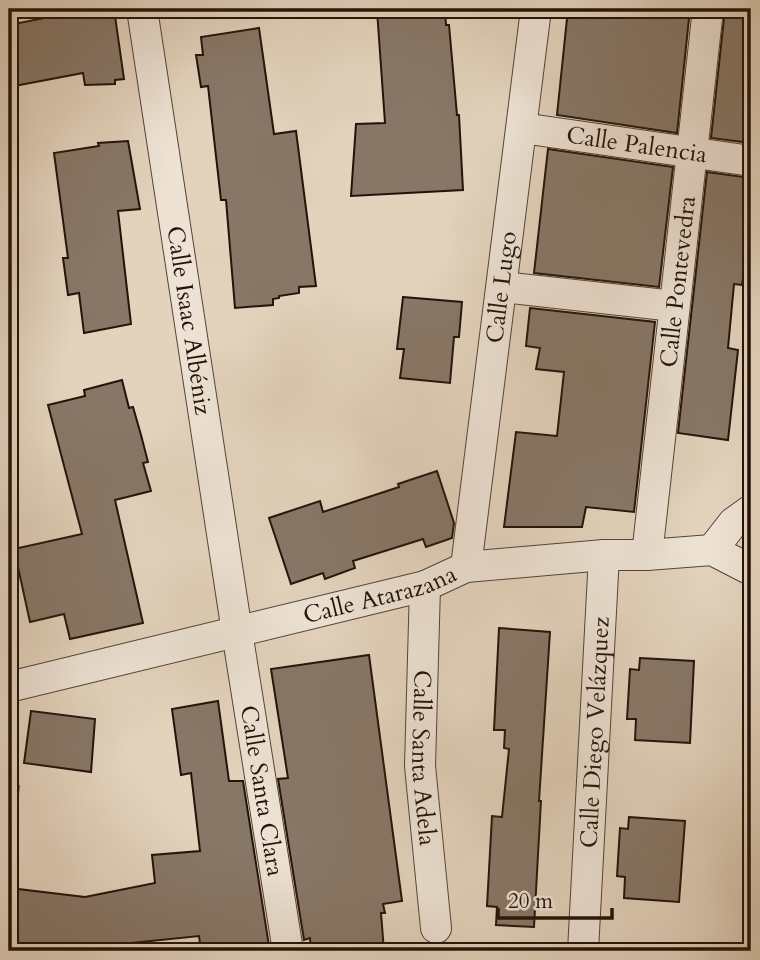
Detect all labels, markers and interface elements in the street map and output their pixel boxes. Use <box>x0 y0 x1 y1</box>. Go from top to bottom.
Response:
street label: Calle Palencia <box>564 118 710 171</box>
street label: Calle Pontevedra <box>652 193 704 369</box>
street label: Calle Isaac Albéniz <box>159 224 220 417</box>
street label: Calle Lugo <box>478 229 524 345</box>
street label: Calle Atarazana <box>300 557 462 632</box>
street label: Calle Diego Velázquez <box>572 615 617 849</box>
street label: Calle Santa Adela <box>403 669 444 848</box>
street label: Calle Santa Clara <box>232 703 292 879</box>
scale bar <box>498 876 611 920</box>
text: 20 m <box>508 887 553 916</box>

